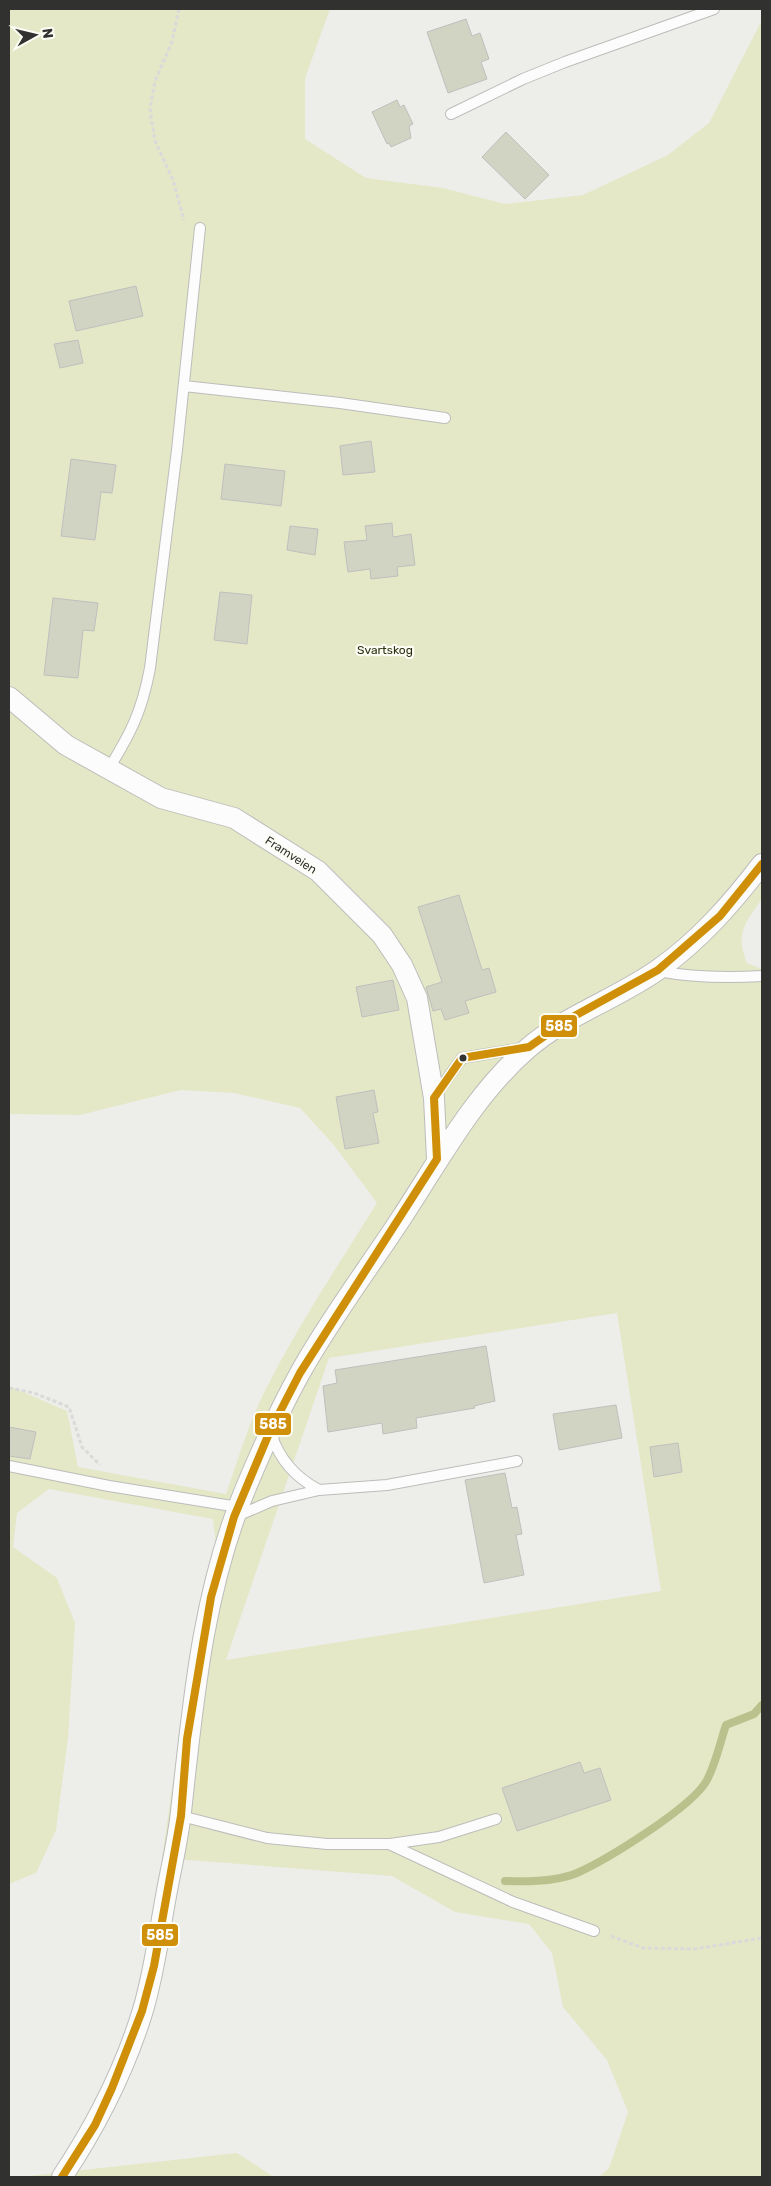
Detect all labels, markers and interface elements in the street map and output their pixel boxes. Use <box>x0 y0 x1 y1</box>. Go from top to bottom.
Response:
north arrow <box>10 10 60 60</box>
text: N <box>38 27 56 39</box>
park label: Svartskog <box>357 643 413 657</box>
street label: Framveien <box>263 833 319 877</box>
line badge: 585 <box>540 1014 578 1038</box>
text: 585 <box>545 1018 573 1035</box>
unlabelled marker <box>458 1053 468 1063</box>
line badge: 585 <box>254 1412 292 1436</box>
text: 585 <box>259 1416 287 1433</box>
line badge: 585 <box>141 1923 179 1947</box>
text: 585 <box>146 1927 174 1944</box>

